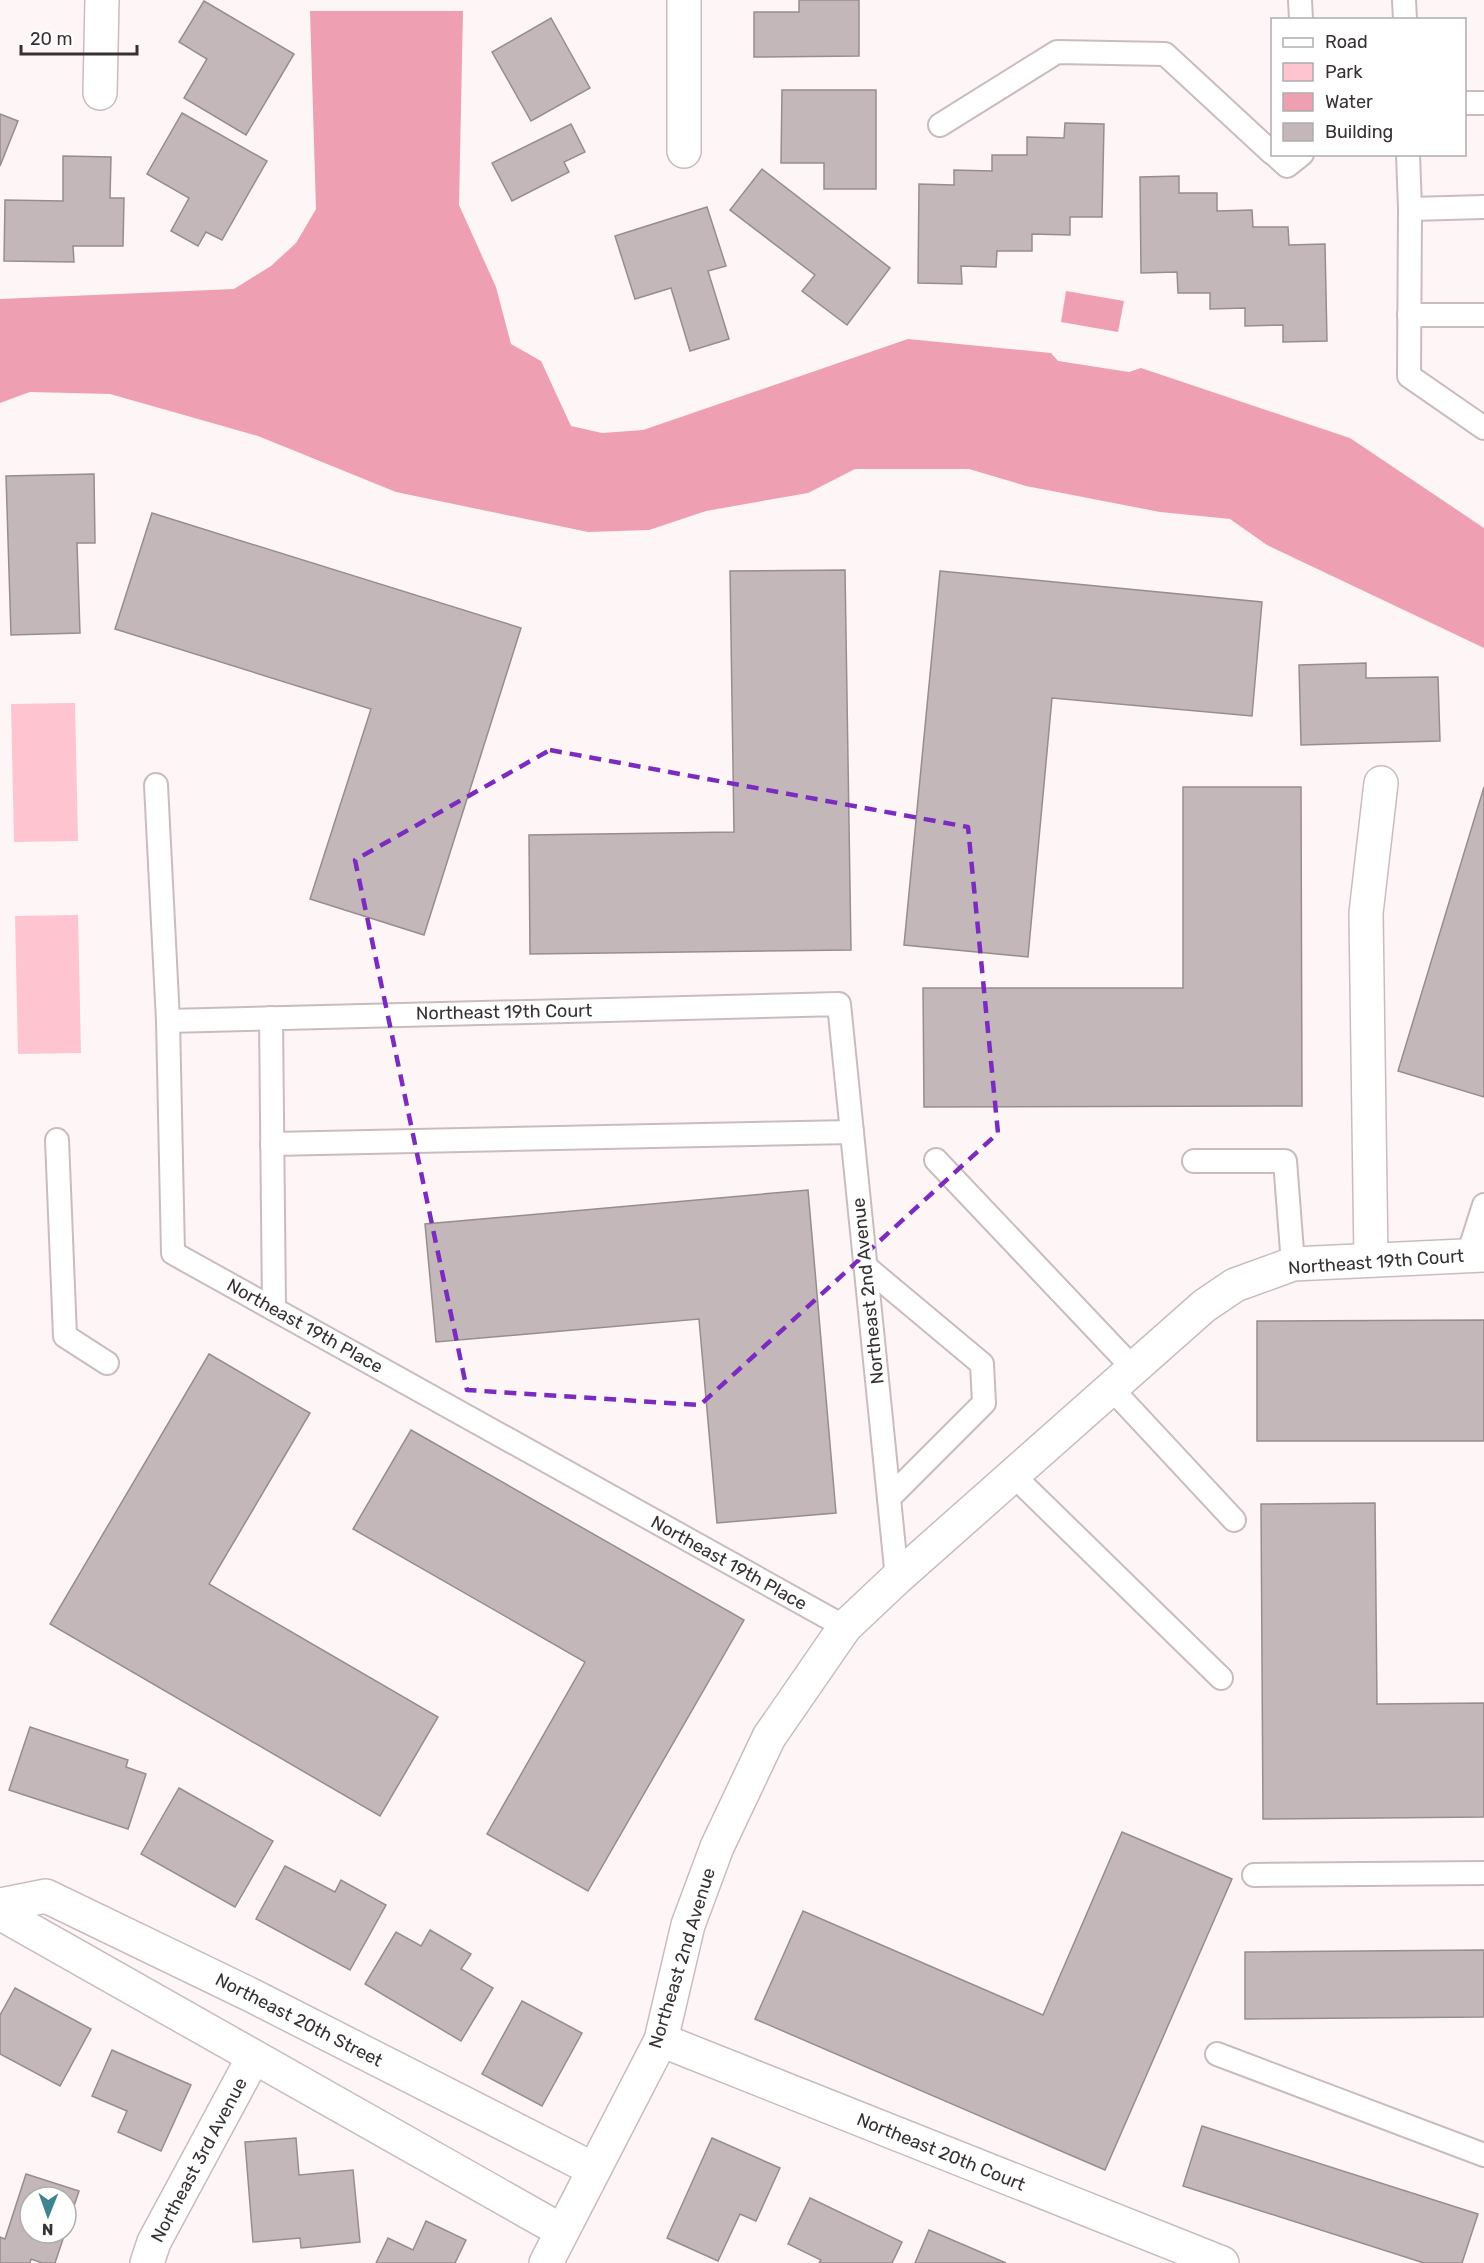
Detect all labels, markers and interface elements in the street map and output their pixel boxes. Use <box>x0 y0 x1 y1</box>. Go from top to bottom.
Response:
scale bar <box>21 18 136 56</box>
legend <box>1271 18 1466 156</box>
text: 20 m <box>30 28 72 50</box>
text: Road <box>1325 31 1368 53</box>
text: Park <box>1325 61 1363 83</box>
text: Water <box>1325 91 1373 113</box>
text: Building <box>1325 121 1393 143</box>
street label: Northeast 19th Court <box>416 999 592 1025</box>
street label: Northeast 2nd Avenue <box>847 1197 889 1385</box>
street label: Northeast 19th Court <box>1287 1245 1465 1279</box>
street label: Northeast 19th Place <box>223 1274 387 1378</box>
street label: Northeast 19th Place <box>647 1511 811 1615</box>
street label: Northeast 2nd Avenue <box>644 1865 720 2051</box>
street label: Northeast 20th Street <box>212 1968 386 2072</box>
street label: Northeast 3rd Avenue <box>146 2074 252 2246</box>
street label: Northeast 20th Court <box>854 2108 1028 2196</box>
north arrow <box>18 2185 78 2245</box>
text: N <box>42 2220 54 2239</box>

